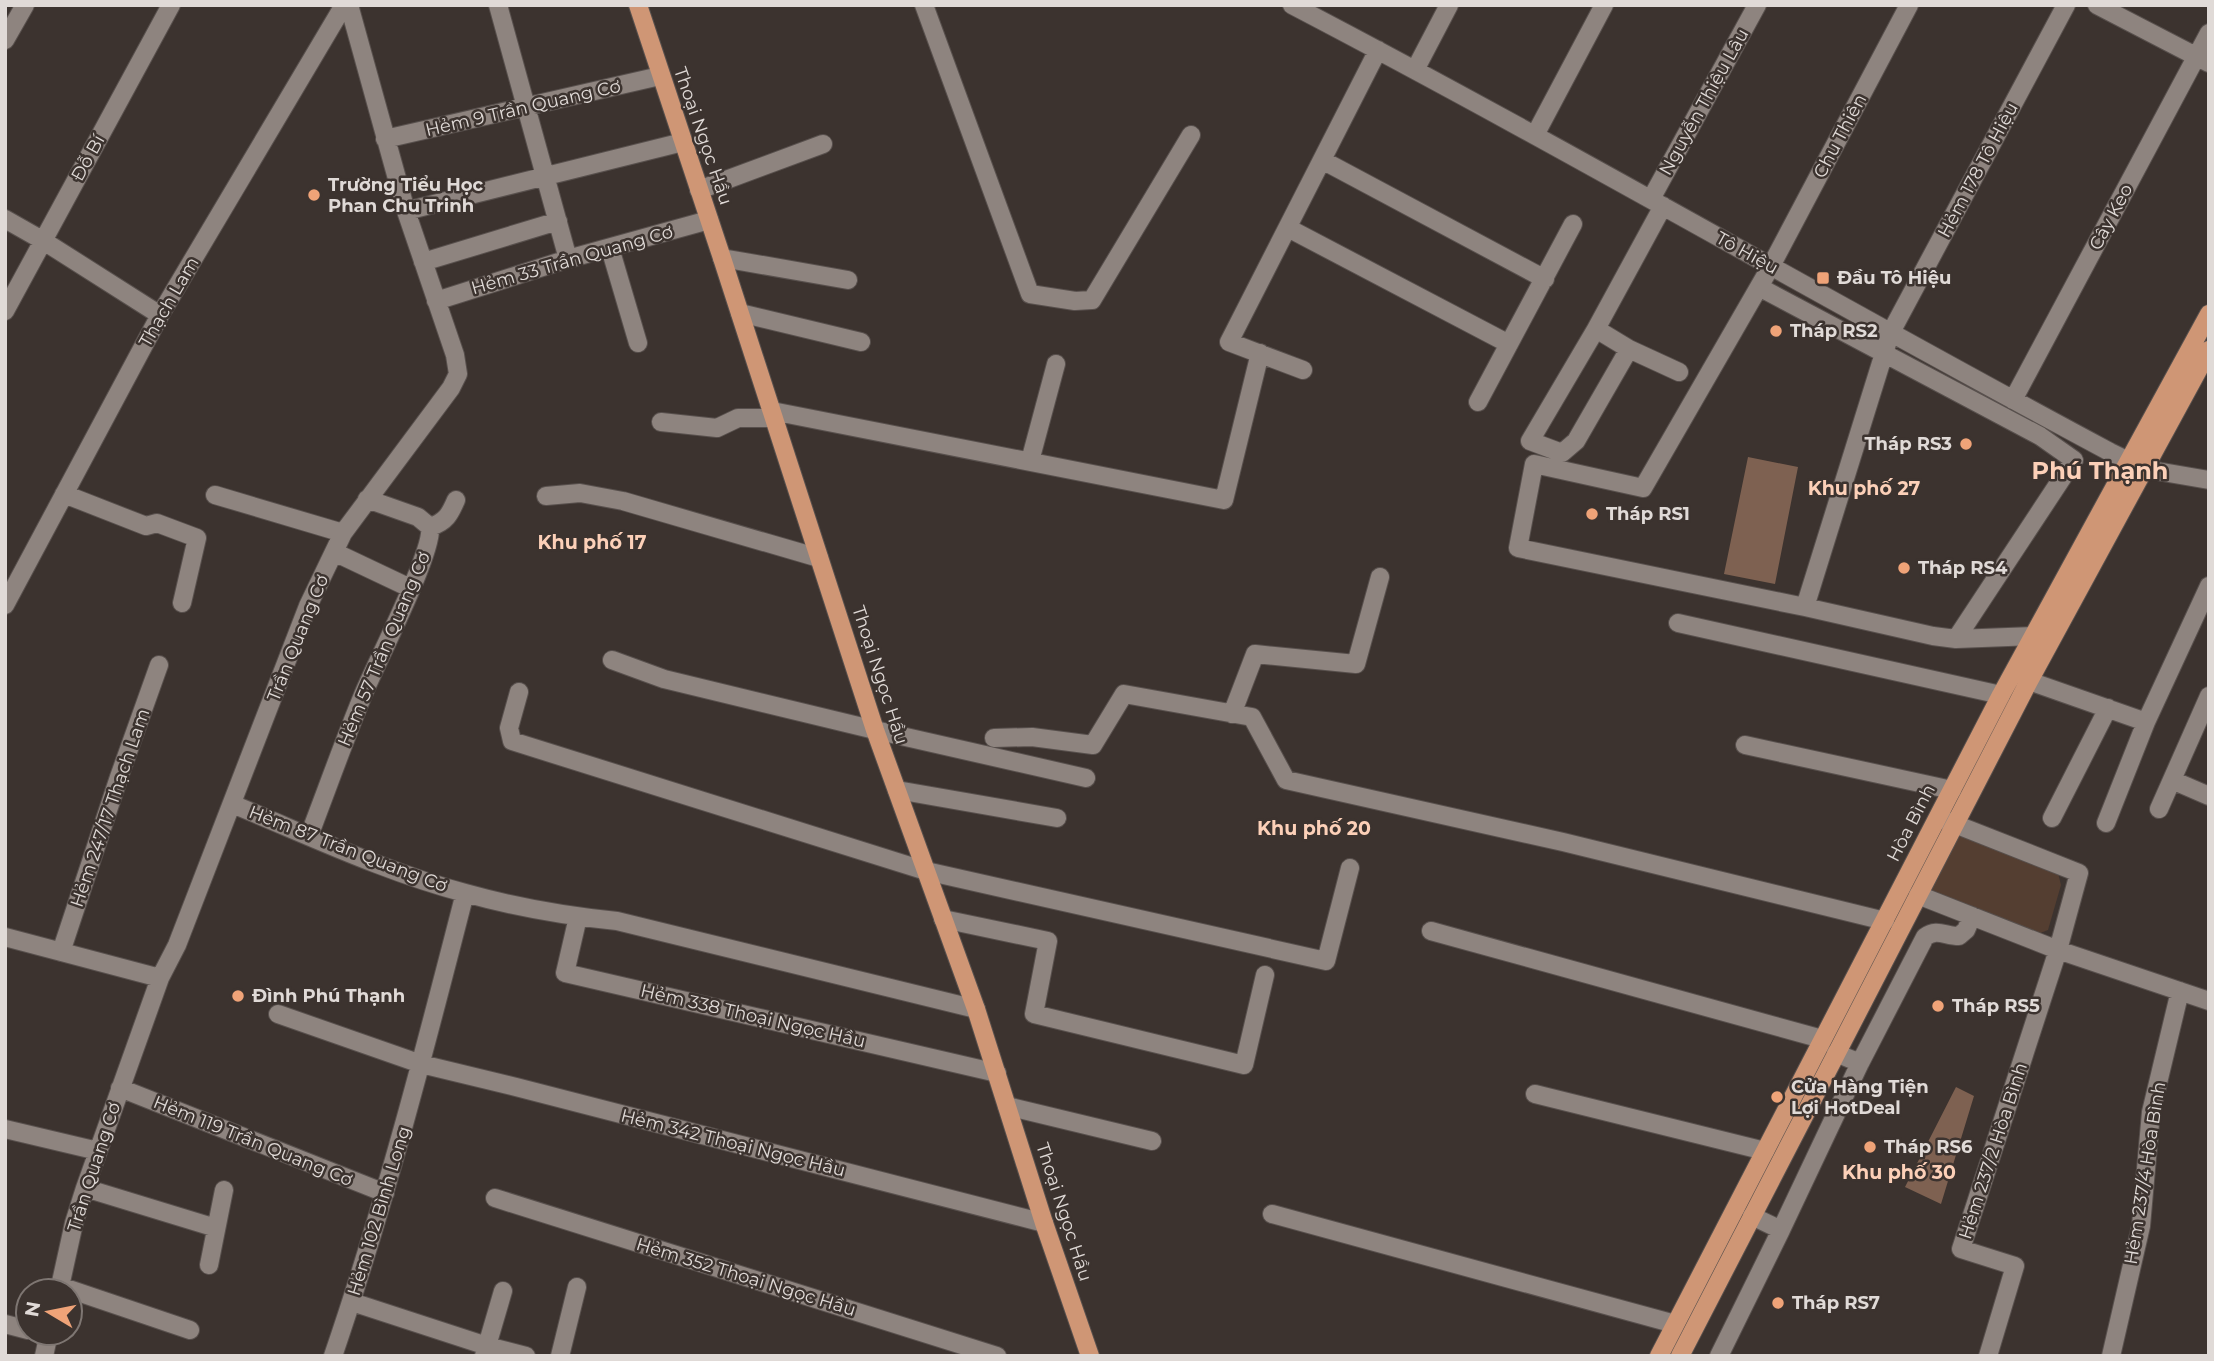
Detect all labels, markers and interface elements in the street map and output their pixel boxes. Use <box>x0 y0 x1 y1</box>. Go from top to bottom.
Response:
street label: Nguyễn Thiệu Lâu <box>1654 25 1754 179</box>
street label: Thoại Ngọc Hầu <box>669 64 737 208</box>
street label: Hẻm 9 Trần Quang Cơ <box>423 75 623 141</box>
street label: Chu Thiên <box>1809 90 1871 182</box>
street label: Hẻm 178 Tô Hiệu <box>1933 99 2023 241</box>
street label: Đỗ Bí <box>66 130 110 185</box>
place label: Trường Tiểu Học Phan Chu Trinh <box>328 174 484 217</box>
street label: Cây Keo <box>2084 180 2138 254</box>
marker: Trường Tiểu Học Phan Chu Trinh <box>306 187 322 203</box>
street label: Hẻm 33 Trần Quang Cơ <box>469 221 675 299</box>
street label: Tô Hiệu <box>1712 227 1782 279</box>
street label: Thạch Lam <box>134 253 204 351</box>
place label: Đầu Tô Hiệu <box>1837 267 1951 289</box>
marker: Đầu Tô Hiệu <box>1815 270 1831 286</box>
place label: Tháp RS2 <box>1790 320 1878 342</box>
marker: Tháp RS2 <box>1768 323 1784 339</box>
place label: Tháp RS3 <box>1865 433 1952 455</box>
marker: Tháp RS3 <box>1958 436 1974 452</box>
district label: Phú Thạnh <box>2032 456 2168 485</box>
district label: Khu phố 27 <box>1808 477 1921 500</box>
place label: Tháp RS1 <box>1606 503 1690 525</box>
marker: Tháp RS1 <box>1584 506 1600 522</box>
district label: Khu phố 17 <box>538 531 647 554</box>
street label: Hẻm 57 Trần Quang Cơ <box>333 548 435 750</box>
place label: Tháp RS4 <box>1918 557 2008 579</box>
marker: Tháp RS4 <box>1896 560 1912 576</box>
street label: Trần Quang Cơ <box>263 571 333 705</box>
street label: Thoại Ngọc Hầu <box>847 603 913 747</box>
street label: Hẻm 247/17 Thạch Lam <box>66 706 154 910</box>
street label: Hòa Bình <box>1882 781 1940 865</box>
street label: Hẻm 87 Trần Quang Cơ <box>246 801 450 897</box>
district label: Khu phố 20 <box>1257 817 1371 840</box>
street label: Hẻm 338 Thoại Ngọc Hầu <box>638 979 868 1053</box>
place label: Đình Phú Thạnh <box>252 985 405 1007</box>
marker: Đình Phú Thạnh <box>230 988 246 1004</box>
place label: Tháp RS5 <box>1952 995 2040 1017</box>
marker: Tháp RS5 <box>1930 998 1946 1014</box>
street label: Hẻm 237/2 Hòa Bình <box>1954 1060 2032 1242</box>
place label: Cửa Hàng Tiện Lợi HotDeal <box>1791 1076 1929 1119</box>
street label: Hẻm 237/4 Hòa Bình <box>2120 1080 2170 1266</box>
marker: Cửa Hàng Tiện Lợi HotDeal <box>1769 1089 1785 1105</box>
street label: Hẻm 119 Trần Quang Cơ <box>150 1091 356 1191</box>
street label: Trần Quang Cơ <box>63 1100 125 1234</box>
street label: Hẻm 342 Thoại Ngọc Hầu <box>618 1104 848 1182</box>
street label: Hẻm 102 Bình Long <box>343 1123 415 1299</box>
place label: Tháp RS6 <box>1884 1136 1973 1158</box>
marker: Tháp RS6 <box>1862 1139 1878 1155</box>
street label: Thoại Ngọc Hầu <box>1031 1140 1097 1284</box>
district label: Khu phố 30 <box>1842 1161 1956 1184</box>
street label: Hẻm 352 Thoại Ngọc Hầu <box>633 1233 859 1321</box>
north arrow <box>14 1277 84 1347</box>
place label: Tháp RS7 <box>1792 1292 1880 1314</box>
marker: Tháp RS7 <box>1770 1295 1786 1311</box>
text: N <box>20 1300 45 1319</box>

